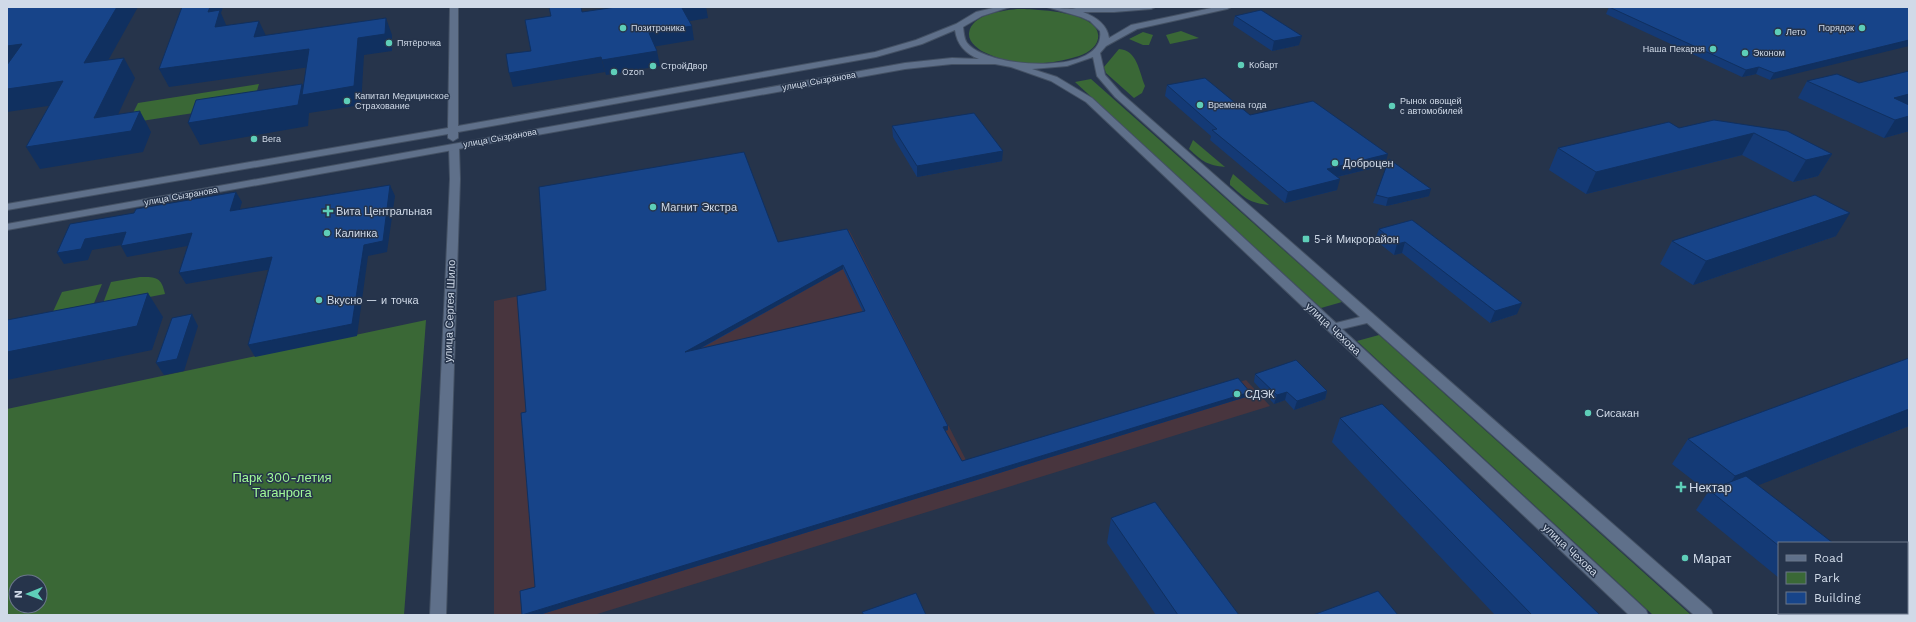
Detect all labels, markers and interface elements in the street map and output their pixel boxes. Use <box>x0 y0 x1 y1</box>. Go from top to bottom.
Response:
marker: Позитроника <box>618 23 628 33</box>
place label: Позитроника <box>631 23 685 33</box>
place label: Порядок <box>1819 23 1854 33</box>
marker: Порядок <box>1857 23 1867 33</box>
marker: Лето <box>1773 27 1783 37</box>
place label: Лето <box>1786 27 1806 37</box>
marker: Пятёрочка <box>384 38 394 48</box>
place label: Пятёрочка <box>397 38 441 48</box>
place label: Наша Пекарня <box>1643 44 1705 54</box>
marker: Наша Пекарня <box>1708 44 1718 54</box>
marker: Эконом <box>1740 48 1750 58</box>
place label: Эконом <box>1753 48 1785 58</box>
marker: Кобарт <box>1236 60 1246 70</box>
place label: Кобарт <box>1249 60 1278 70</box>
marker: СтройДвор <box>648 61 658 71</box>
place label: СтройДвор <box>661 61 707 71</box>
marker: Ozon <box>609 67 619 77</box>
place label: Ozon <box>622 67 644 77</box>
street label: улица Сызранова <box>781 70 857 92</box>
place label: Капитал Медицинское Страхование <box>355 91 449 111</box>
marker: Капитал Медицинское Страхование <box>342 96 352 106</box>
place label: Рынок овощей с автомобилей <box>1400 96 1463 116</box>
marker: Времена года <box>1195 100 1205 110</box>
place label: Времена года <box>1208 100 1266 110</box>
marker: Рынок овощей с автомобилей <box>1387 101 1397 111</box>
street label: улица Сызранова <box>462 127 538 149</box>
marker: Вега <box>249 134 259 144</box>
place label: Вега <box>262 134 281 144</box>
place label: Доброцен <box>1343 157 1394 170</box>
marker: Доброцен <box>1330 158 1340 168</box>
street label: улица Сызранова <box>143 185 219 207</box>
place label: Магнит Экстра <box>661 201 738 214</box>
marker: Магнит Экстра <box>648 202 658 212</box>
place label: Вита Центральная <box>336 205 432 218</box>
marker: Вита Центральная <box>323 206 333 216</box>
place label: Калинка <box>335 227 378 240</box>
marker: Калинка <box>322 228 332 238</box>
place label: 5-й Микрорайон <box>1314 233 1399 246</box>
marker: 5-й Микрорайон <box>1301 234 1311 244</box>
street label: улица Сергея Шило <box>442 259 458 363</box>
place label: Вкусно — и точка <box>327 294 419 307</box>
marker: Вкусно — и точка <box>314 295 324 305</box>
street label: улица Чехова <box>1303 300 1364 358</box>
place label: СДЭК <box>1245 388 1275 401</box>
marker: СДЭК <box>1232 389 1242 399</box>
place label: Сисакан <box>1596 407 1639 420</box>
marker: Сисакан <box>1583 408 1593 418</box>
park label: Парк 300-летия Таганрога <box>233 470 331 500</box>
place label: Нектар <box>1689 480 1732 495</box>
marker: Нектар <box>1676 482 1686 492</box>
street label: улица Чехова <box>1540 521 1601 579</box>
legend <box>1778 542 1908 614</box>
place label: Марат <box>1693 551 1731 566</box>
text: Road <box>1814 551 1843 565</box>
marker: Марат <box>1680 553 1690 563</box>
text: Park <box>1814 571 1840 585</box>
north arrow <box>8 574 48 614</box>
text: N <box>12 590 25 598</box>
text: Building <box>1814 591 1861 605</box>

